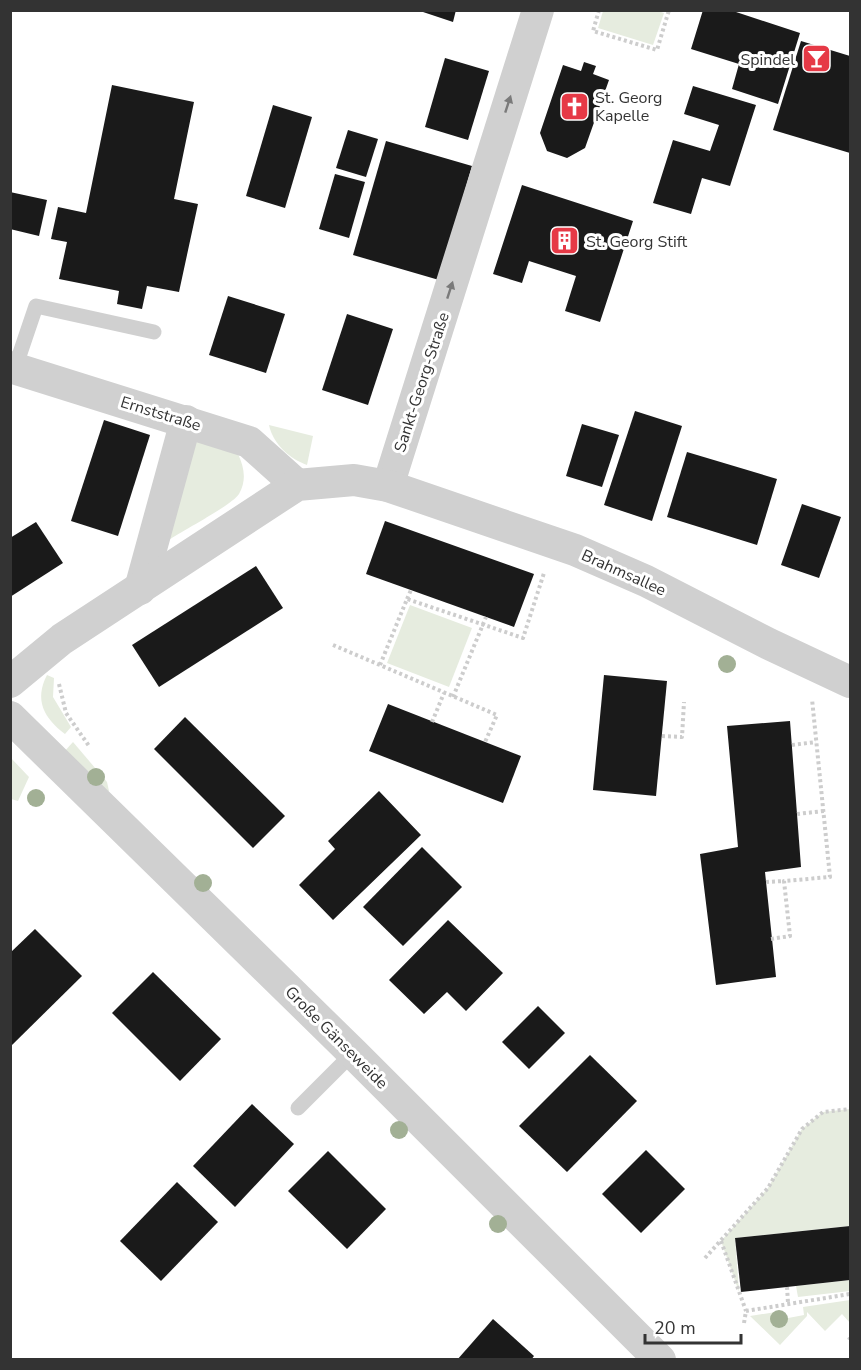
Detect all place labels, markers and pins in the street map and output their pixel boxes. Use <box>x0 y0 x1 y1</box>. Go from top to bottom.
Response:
bar icon: Spindel <box>800 43 832 75</box>
place label: Spindel <box>740 49 795 71</box>
place label: St. Georg Kapelle <box>595 87 662 127</box>
church icon: St. Georg Kapelle <box>558 90 590 122</box>
building icon: St. Georg Stift <box>549 225 581 257</box>
place label: St. Georg Stift <box>586 231 688 253</box>

